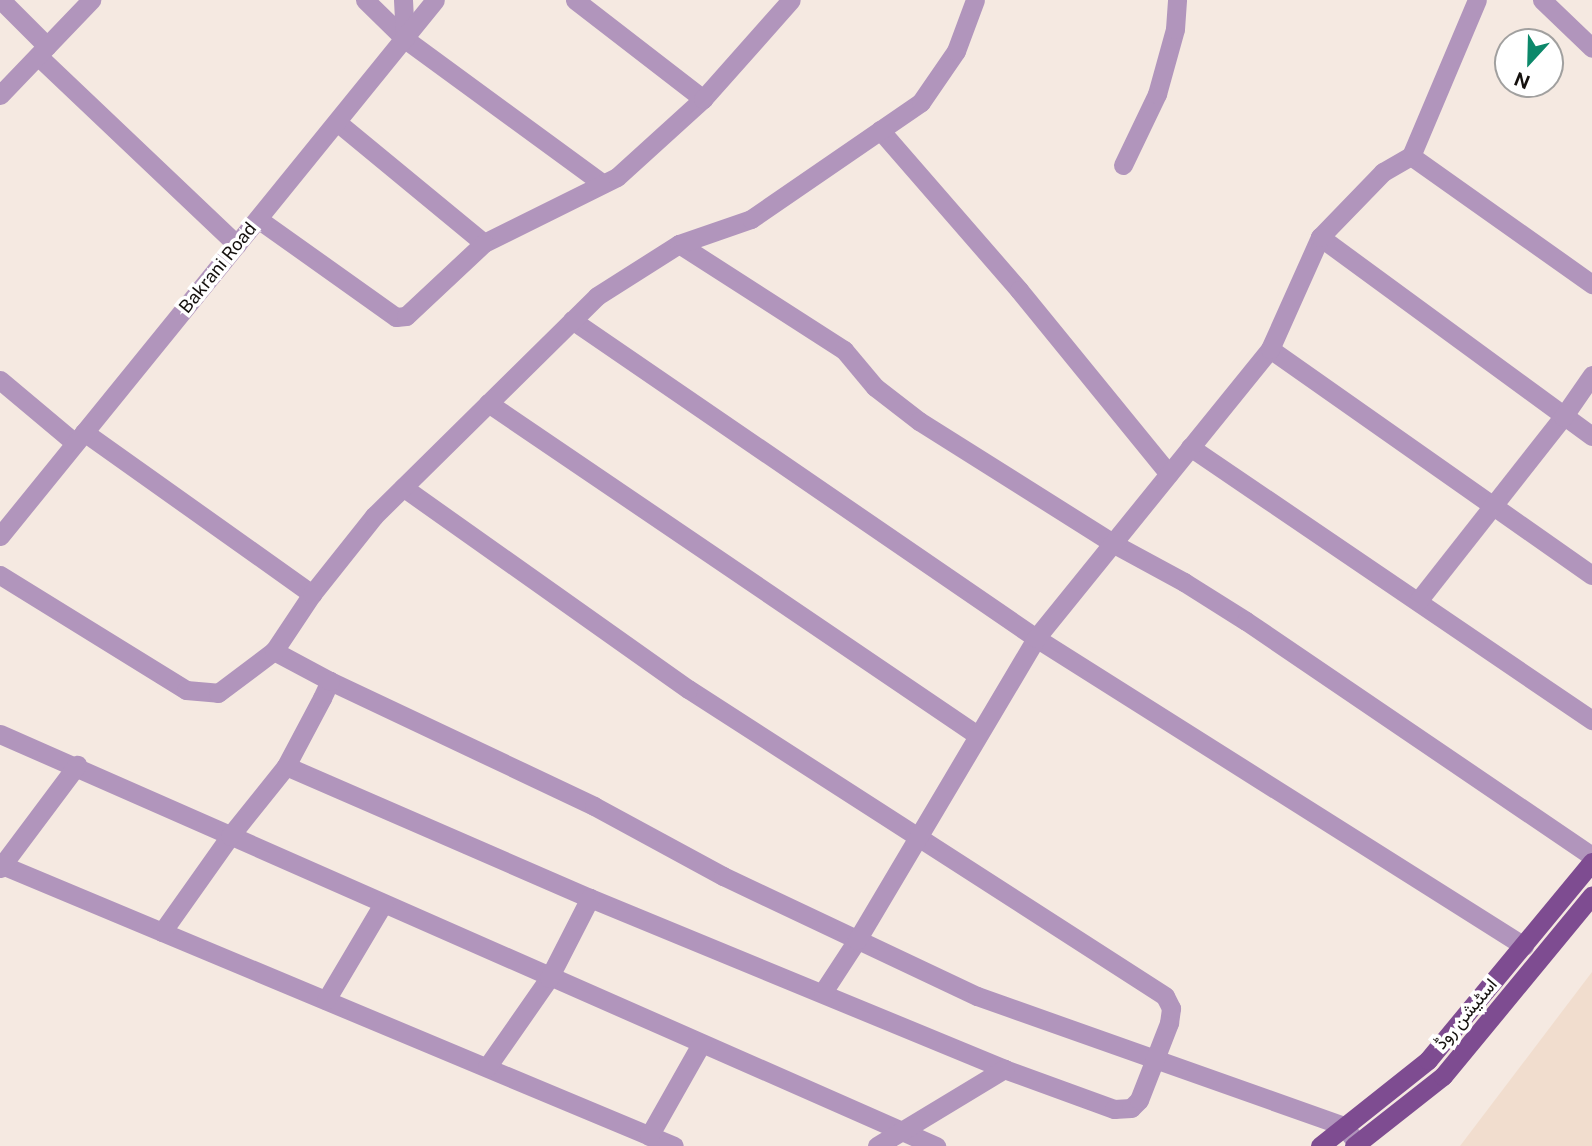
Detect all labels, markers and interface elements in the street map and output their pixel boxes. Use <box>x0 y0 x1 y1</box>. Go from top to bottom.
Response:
north arrow <box>1494 28 1564 98</box>
text: N <box>1511 68 1533 94</box>
street label: Bakrani Road <box>175 218 261 318</box>
street label: اسٹیشن روڈ <box>1430 974 1502 1054</box>

